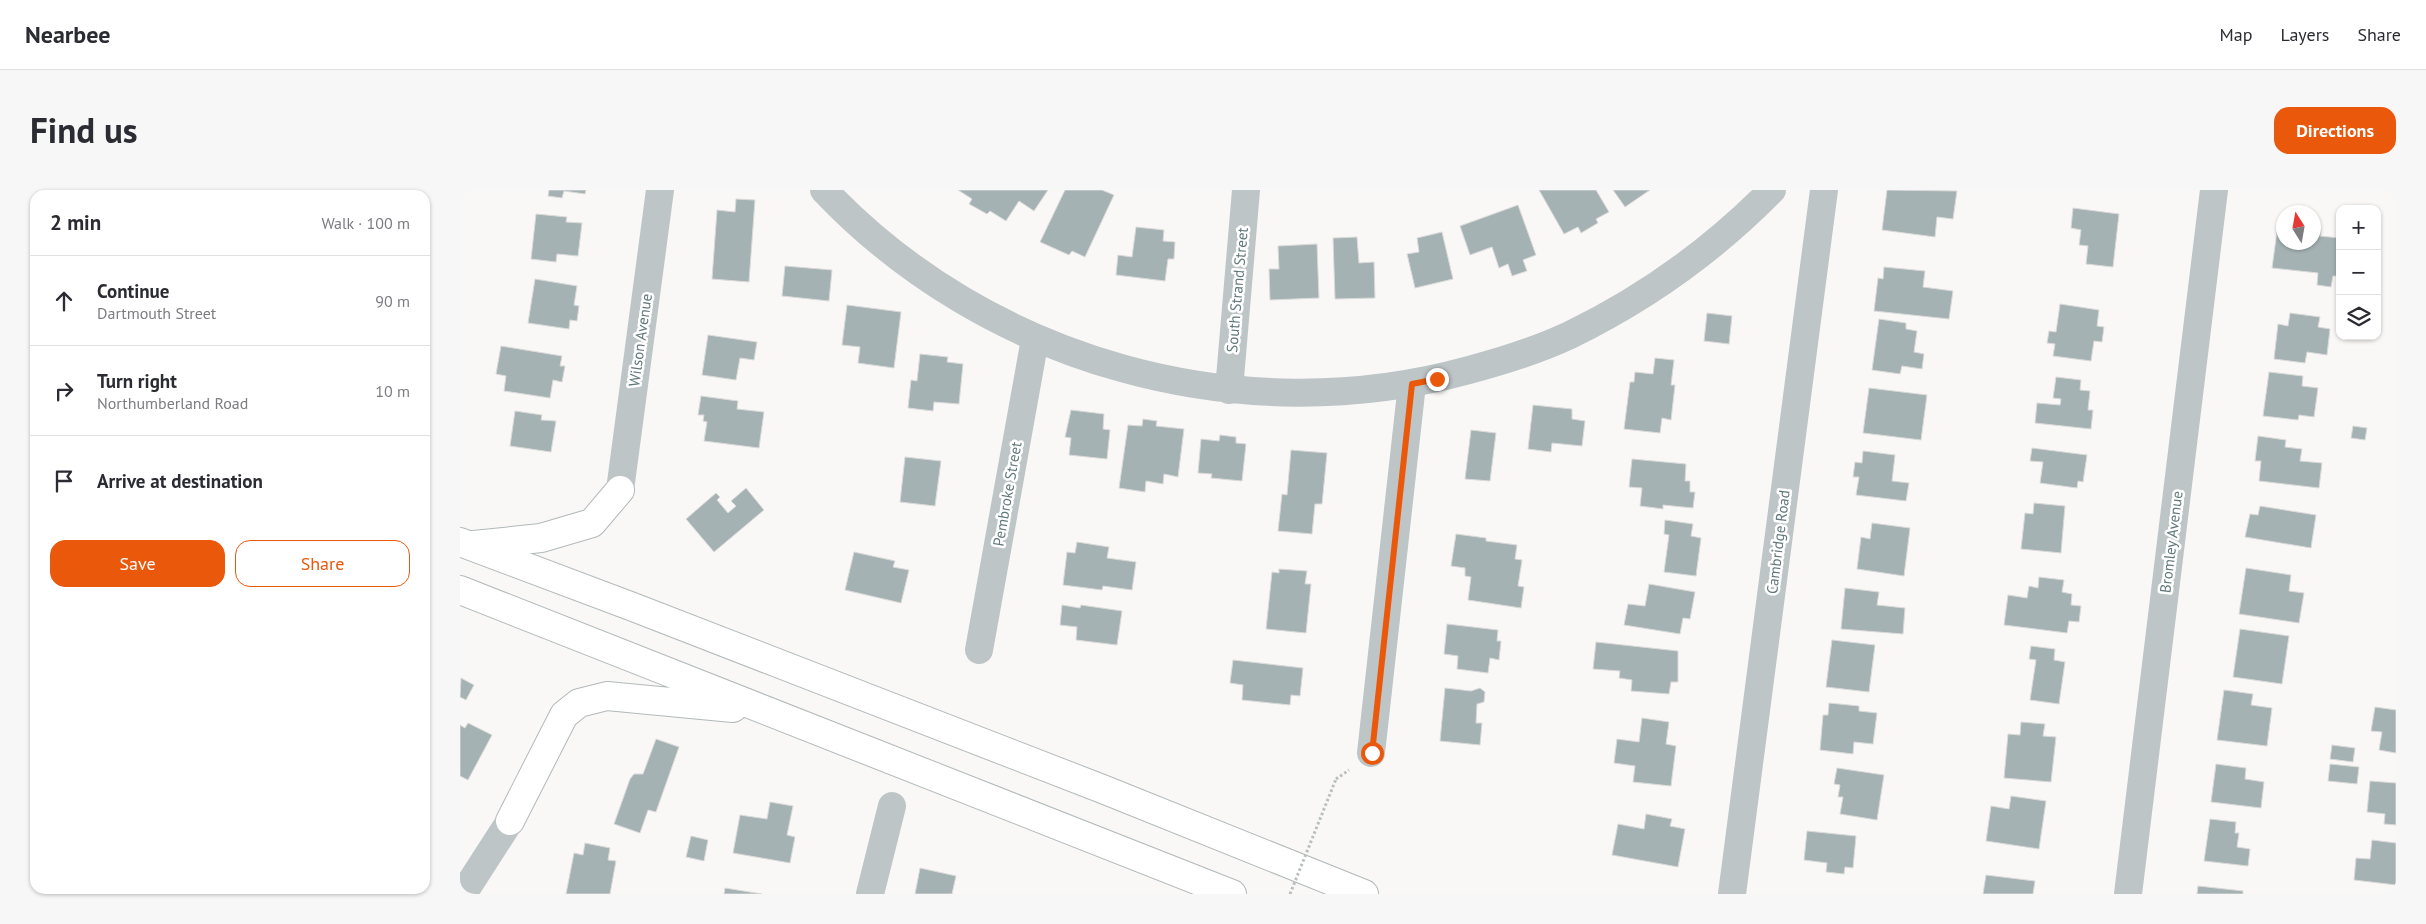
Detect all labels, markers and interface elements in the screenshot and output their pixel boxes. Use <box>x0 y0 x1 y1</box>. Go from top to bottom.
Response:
text: Nearbee <box>25 19 110 50</box>
text: Map <box>2220 23 2252 46</box>
text: Layers <box>2280 23 2329 46</box>
text: Share <box>2357 23 2401 46</box>
text: Find us <box>30 107 138 153</box>
button: Directions <box>2274 107 2396 154</box>
north arrow <box>2276 205 2321 250</box>
map controls <box>2336 205 2381 340</box>
button: + <box>2336 205 2381 250</box>
text: 2 min <box>50 209 101 236</box>
text: Walk · 100 m <box>321 213 410 233</box>
street label: South Strand Street <box>1222 227 1252 353</box>
button: − <box>2336 250 2381 295</box>
text: Continue <box>97 279 169 303</box>
icon: ahead <box>50 287 78 315</box>
text: 90 m <box>375 291 410 311</box>
street label: Wilson Avenue <box>624 292 656 388</box>
button: layers <box>2336 295 2381 340</box>
text: Dartmouth Street <box>97 303 216 323</box>
route end <box>1426 368 1449 391</box>
text: Turn right <box>97 369 177 393</box>
icon: right <box>50 377 78 405</box>
text: 10 m <box>375 381 410 401</box>
text: Northumberland Road <box>97 393 248 413</box>
street label: Pembroke Street <box>988 440 1026 548</box>
icon: arrive <box>50 467 78 495</box>
text: Arrive at destination <box>97 469 263 493</box>
street label: Cambridge Road <box>1762 489 1794 595</box>
street label: Bromley Avenue <box>2155 490 2187 594</box>
button: Save <box>50 540 225 587</box>
button: Share <box>235 540 410 587</box>
route start <box>1361 742 1384 765</box>

